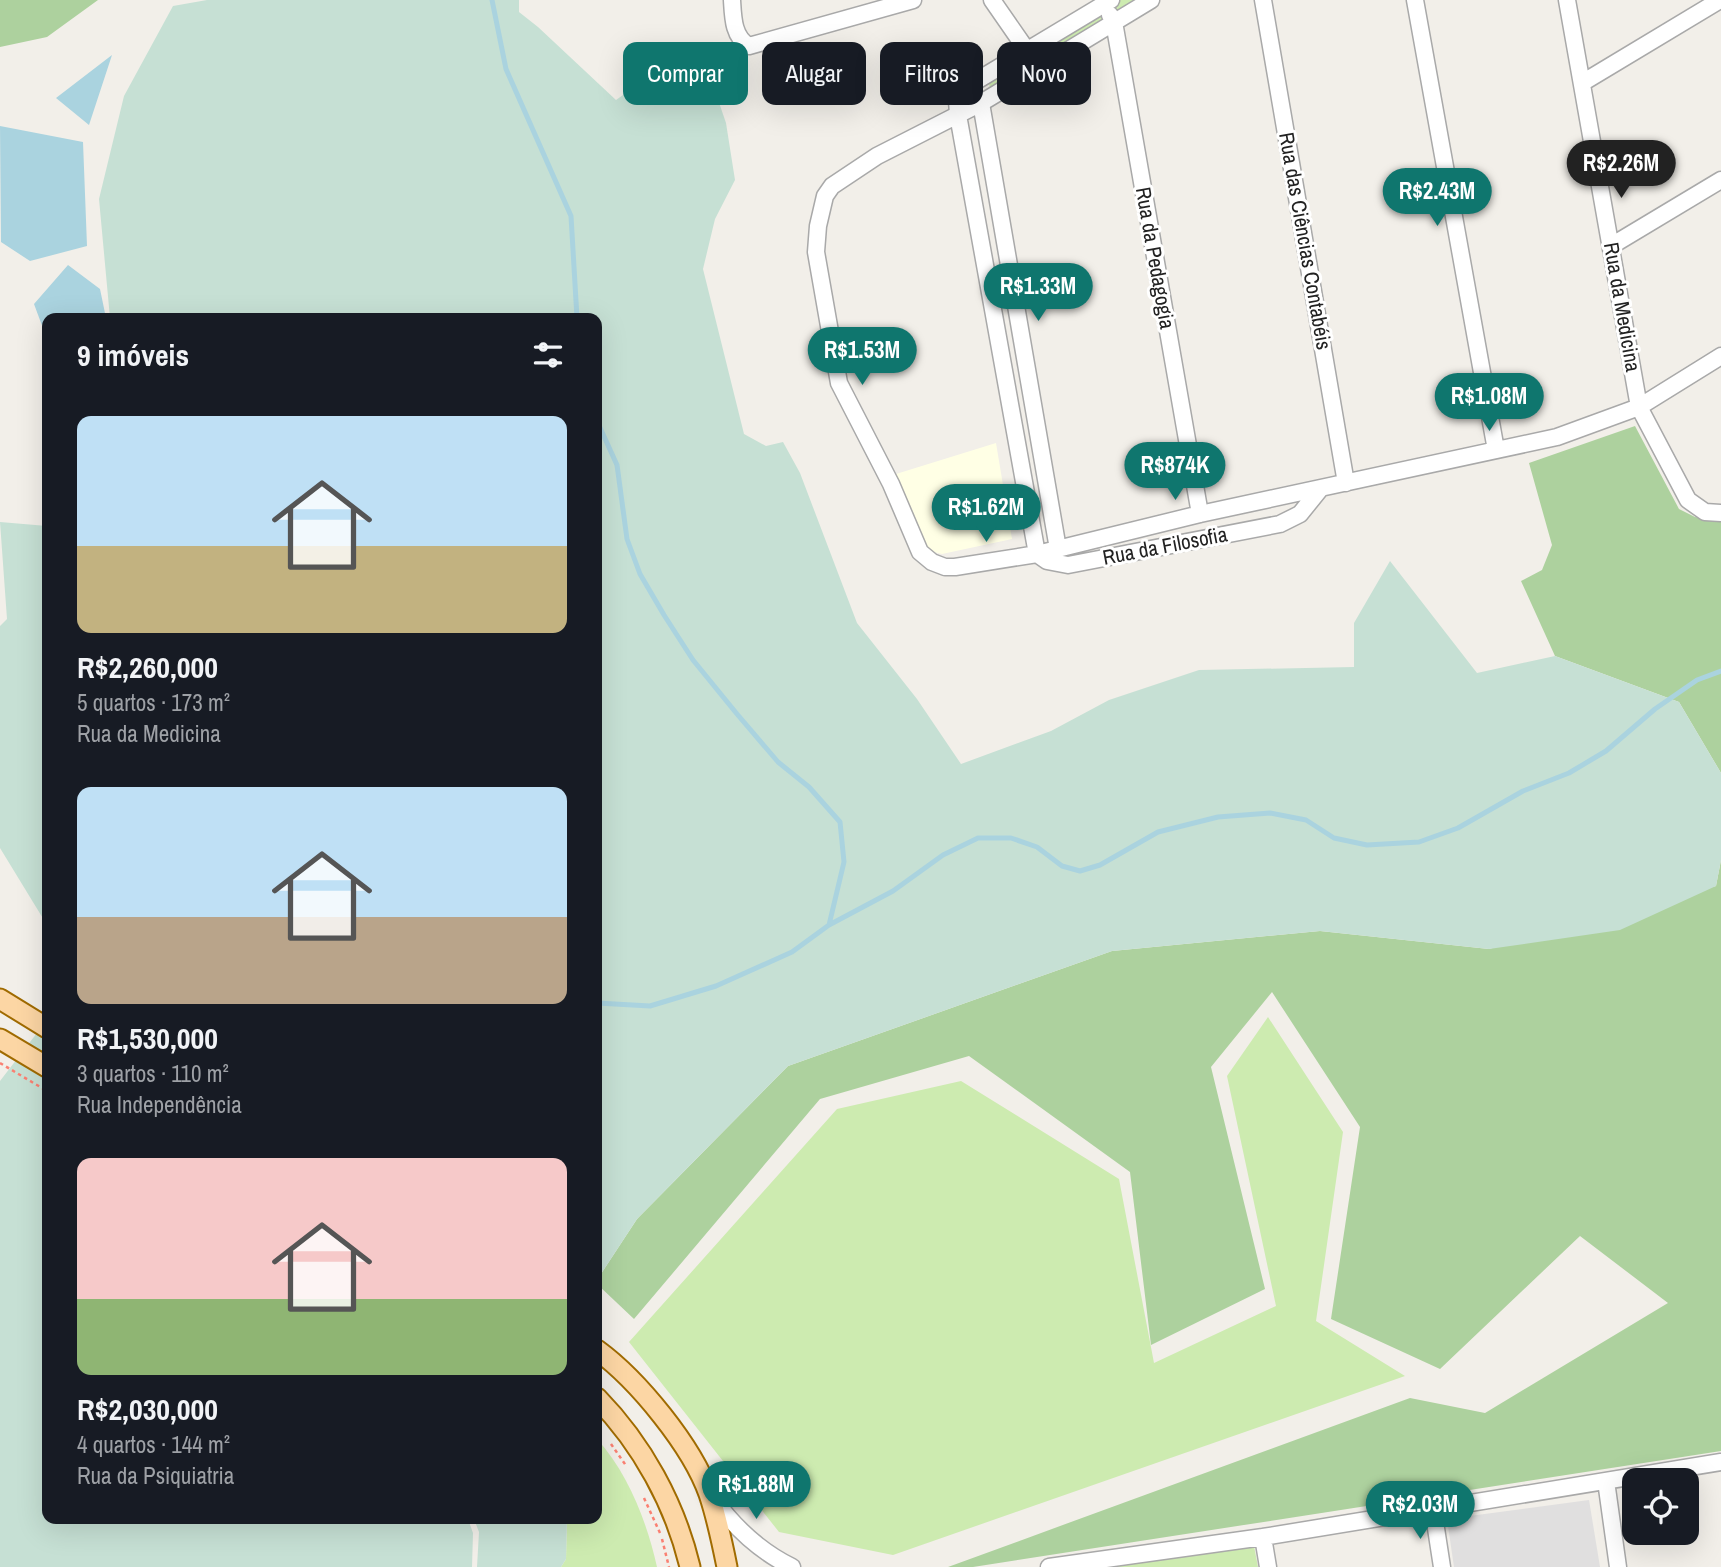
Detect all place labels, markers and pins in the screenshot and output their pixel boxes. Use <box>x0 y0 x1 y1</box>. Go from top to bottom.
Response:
pin: R$2.26M <box>1556 140 1686 200</box>
pin: R$2.43M <box>1372 168 1502 228</box>
pin: R$1.33M <box>973 264 1103 323</box>
pin: R$1.53M <box>797 328 927 387</box>
pin: R$1.08M <box>1424 374 1554 433</box>
pin: R$874K <box>1118 442 1232 502</box>
pin: R$1.62M <box>921 484 1051 544</box>
pin: R$1.88M <box>691 1462 821 1521</box>
pin: R$2.03M <box>1355 1482 1485 1541</box>

